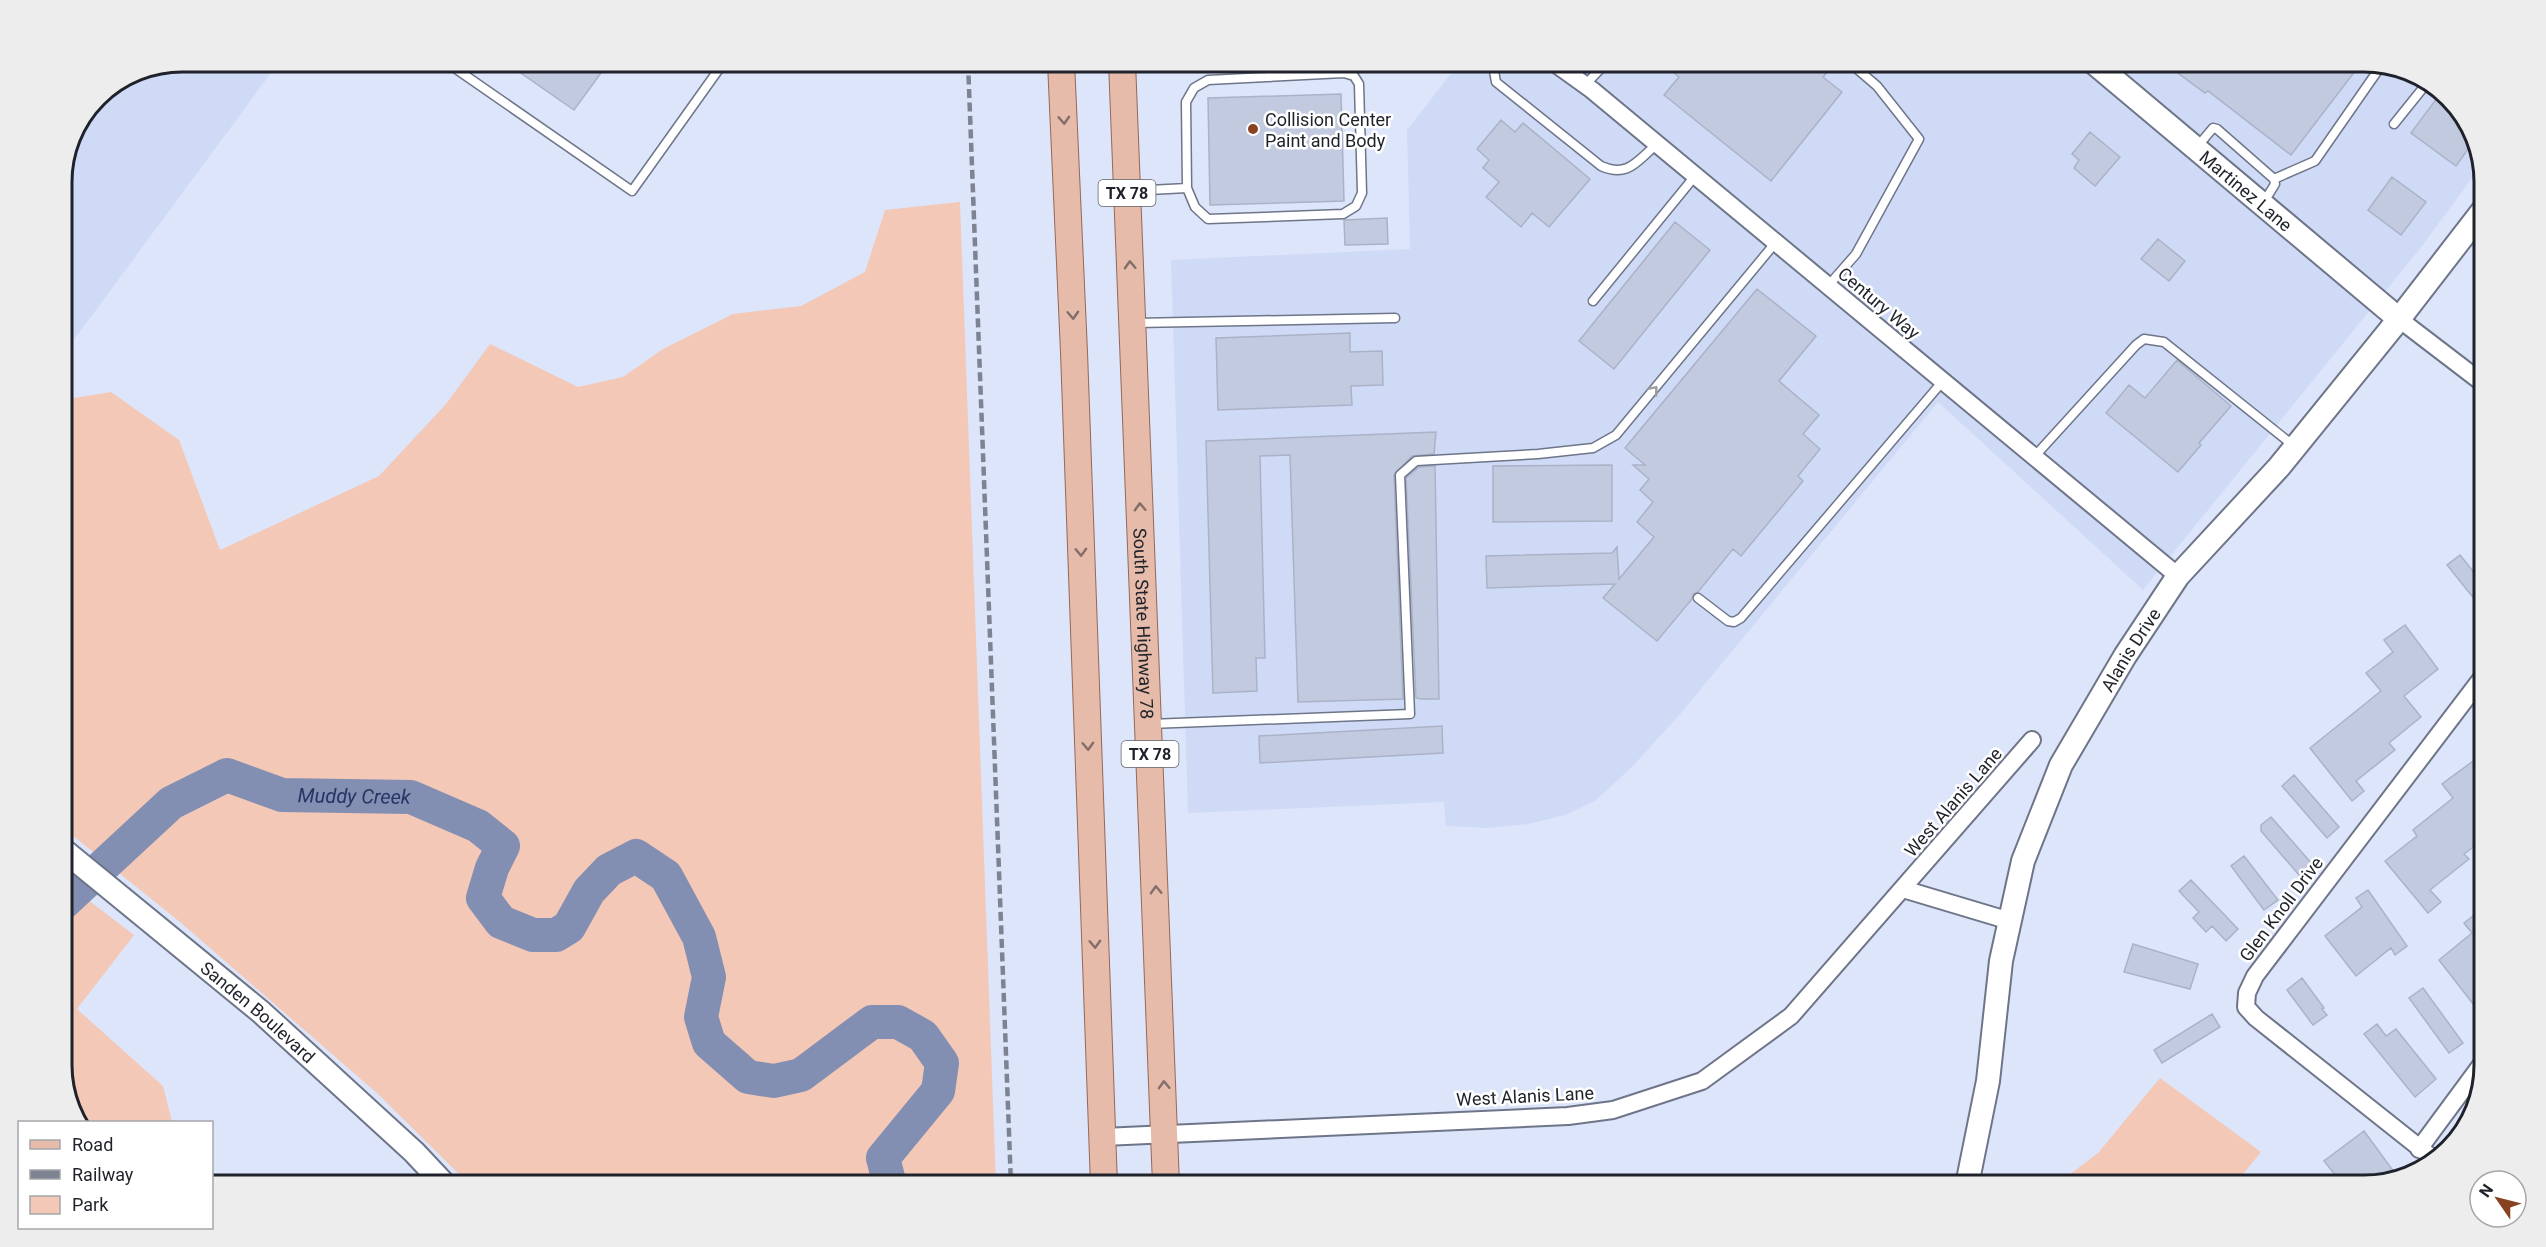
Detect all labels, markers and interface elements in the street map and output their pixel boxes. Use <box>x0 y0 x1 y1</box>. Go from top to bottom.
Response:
place label: Collision Center Paint and Body <box>1265 109 1391 151</box>
one-way arrow <box>1057 115 1070 124</box>
marker: Collision Center Paint and Body <box>1246 122 1260 136</box>
street label: Martinez Lane <box>2196 146 2297 235</box>
road number: TX 78 <box>1098 180 1156 206</box>
one-way arrow <box>1124 261 1137 270</box>
street label: Century Way <box>1834 263 1924 344</box>
one-way arrow <box>1066 310 1079 319</box>
one-way arrow <box>1646 386 1657 397</box>
one-way arrow <box>1134 502 1146 511</box>
street label: South State Highway 78 <box>1130 528 1158 719</box>
one-way arrow <box>1075 547 1088 556</box>
street label: Alanis Drive <box>2096 604 2164 695</box>
road number: TX 78 <box>1122 741 1178 767</box>
one-way arrow <box>1082 742 1095 751</box>
street label: West Alanis Lane <box>1900 743 2006 861</box>
water label: Muddy Creek <box>298 783 412 809</box>
street label: Glen Knoll Drive <box>2235 853 2327 965</box>
one-way arrow <box>1149 886 1162 895</box>
one-way arrow <box>1089 939 1102 948</box>
street label: Sanden Boulevard <box>197 957 320 1067</box>
one-way arrow <box>1157 1081 1170 1090</box>
street label: West Alanis Lane <box>1456 1082 1594 1110</box>
legend <box>18 1121 213 1229</box>
text: Road <box>72 1134 113 1155</box>
text: Railway <box>72 1164 134 1185</box>
north arrow <box>2468 1169 2528 1229</box>
text: N <box>2475 1181 2497 1201</box>
text: Park <box>72 1194 109 1215</box>

